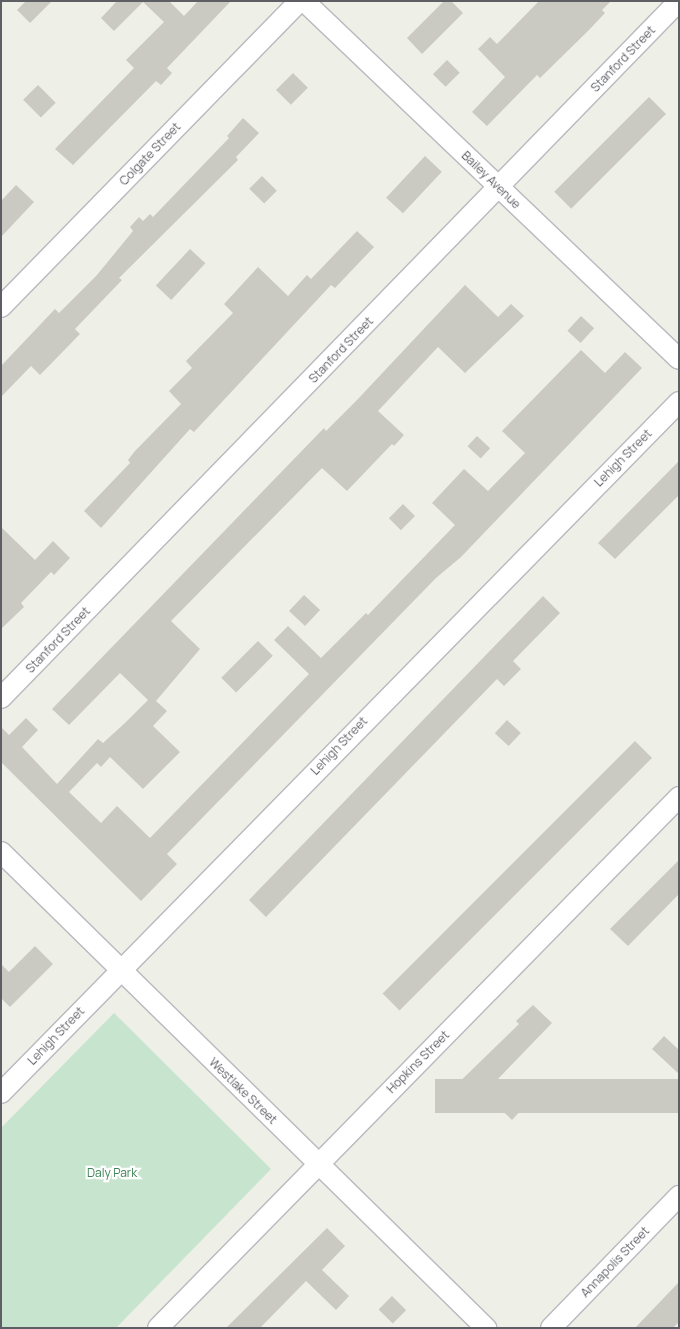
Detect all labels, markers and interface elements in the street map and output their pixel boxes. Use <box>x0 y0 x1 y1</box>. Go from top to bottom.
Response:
street label: Stanford Street <box>588 23 658 95</box>
street label: Colgate Street <box>117 120 183 188</box>
street label: Bailey Avenue <box>459 148 523 212</box>
street label: Stanford Street <box>306 314 376 386</box>
street label: Lehigh Street <box>591 426 655 490</box>
street label: Stanford Street <box>23 604 93 676</box>
street label: Lehigh Street <box>308 714 370 778</box>
street label: Lehigh Street <box>25 1004 87 1068</box>
street label: Hopkins Street <box>384 1028 452 1096</box>
street label: Westlake Street <box>206 1055 280 1127</box>
park label: Daly Park <box>87 1166 137 1180</box>
street label: Annapolis Street <box>578 1224 652 1300</box>

